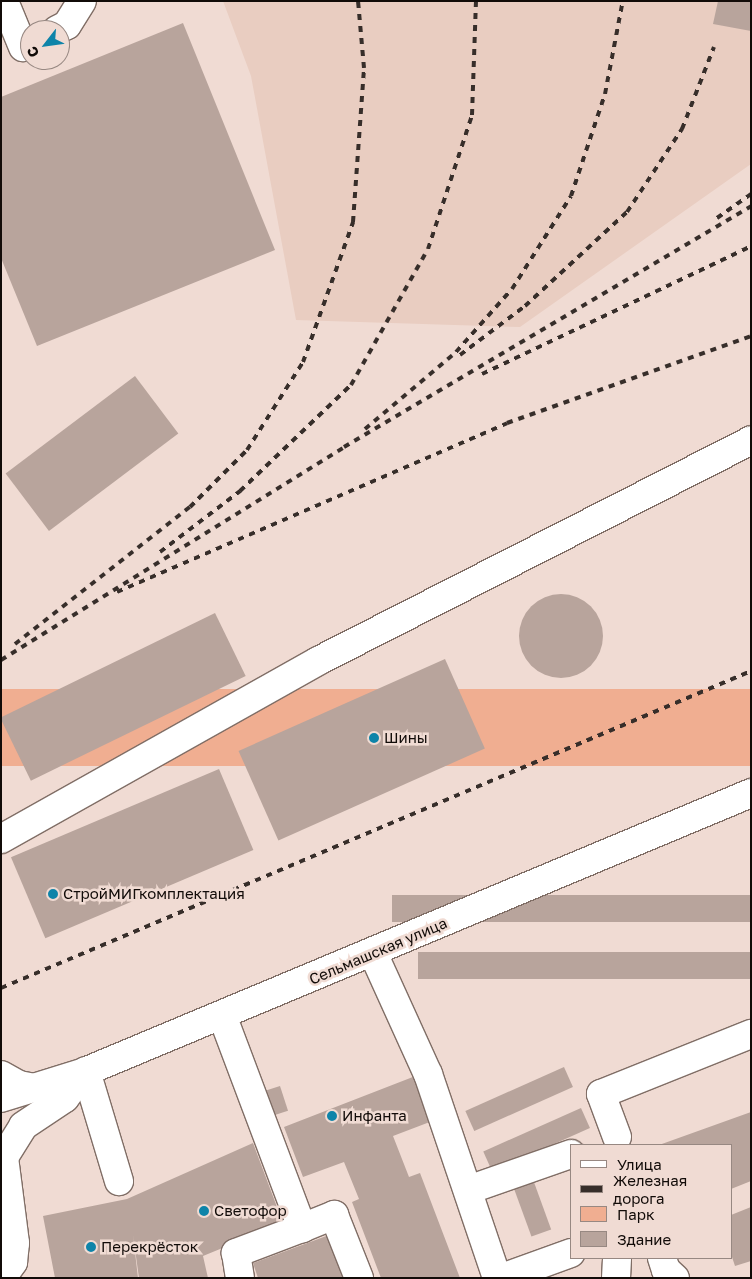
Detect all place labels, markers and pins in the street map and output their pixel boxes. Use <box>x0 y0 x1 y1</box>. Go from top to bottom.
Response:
place label: Шины <box>384 729 428 747</box>
marker: Шины <box>368 732 380 744</box>
place label: СтройМИГкомплектация <box>63 885 245 903</box>
marker: СтройМИГкомплектация <box>47 888 59 900</box>
place label: Инфанта <box>342 1107 407 1125</box>
marker: Инфанта <box>326 1110 338 1122</box>
place label: Светофор <box>214 1202 287 1220</box>
marker: Светофор <box>198 1205 210 1217</box>
place label: Перекрёсток <box>101 1238 198 1256</box>
marker: Перекрёсток <box>85 1241 97 1253</box>

